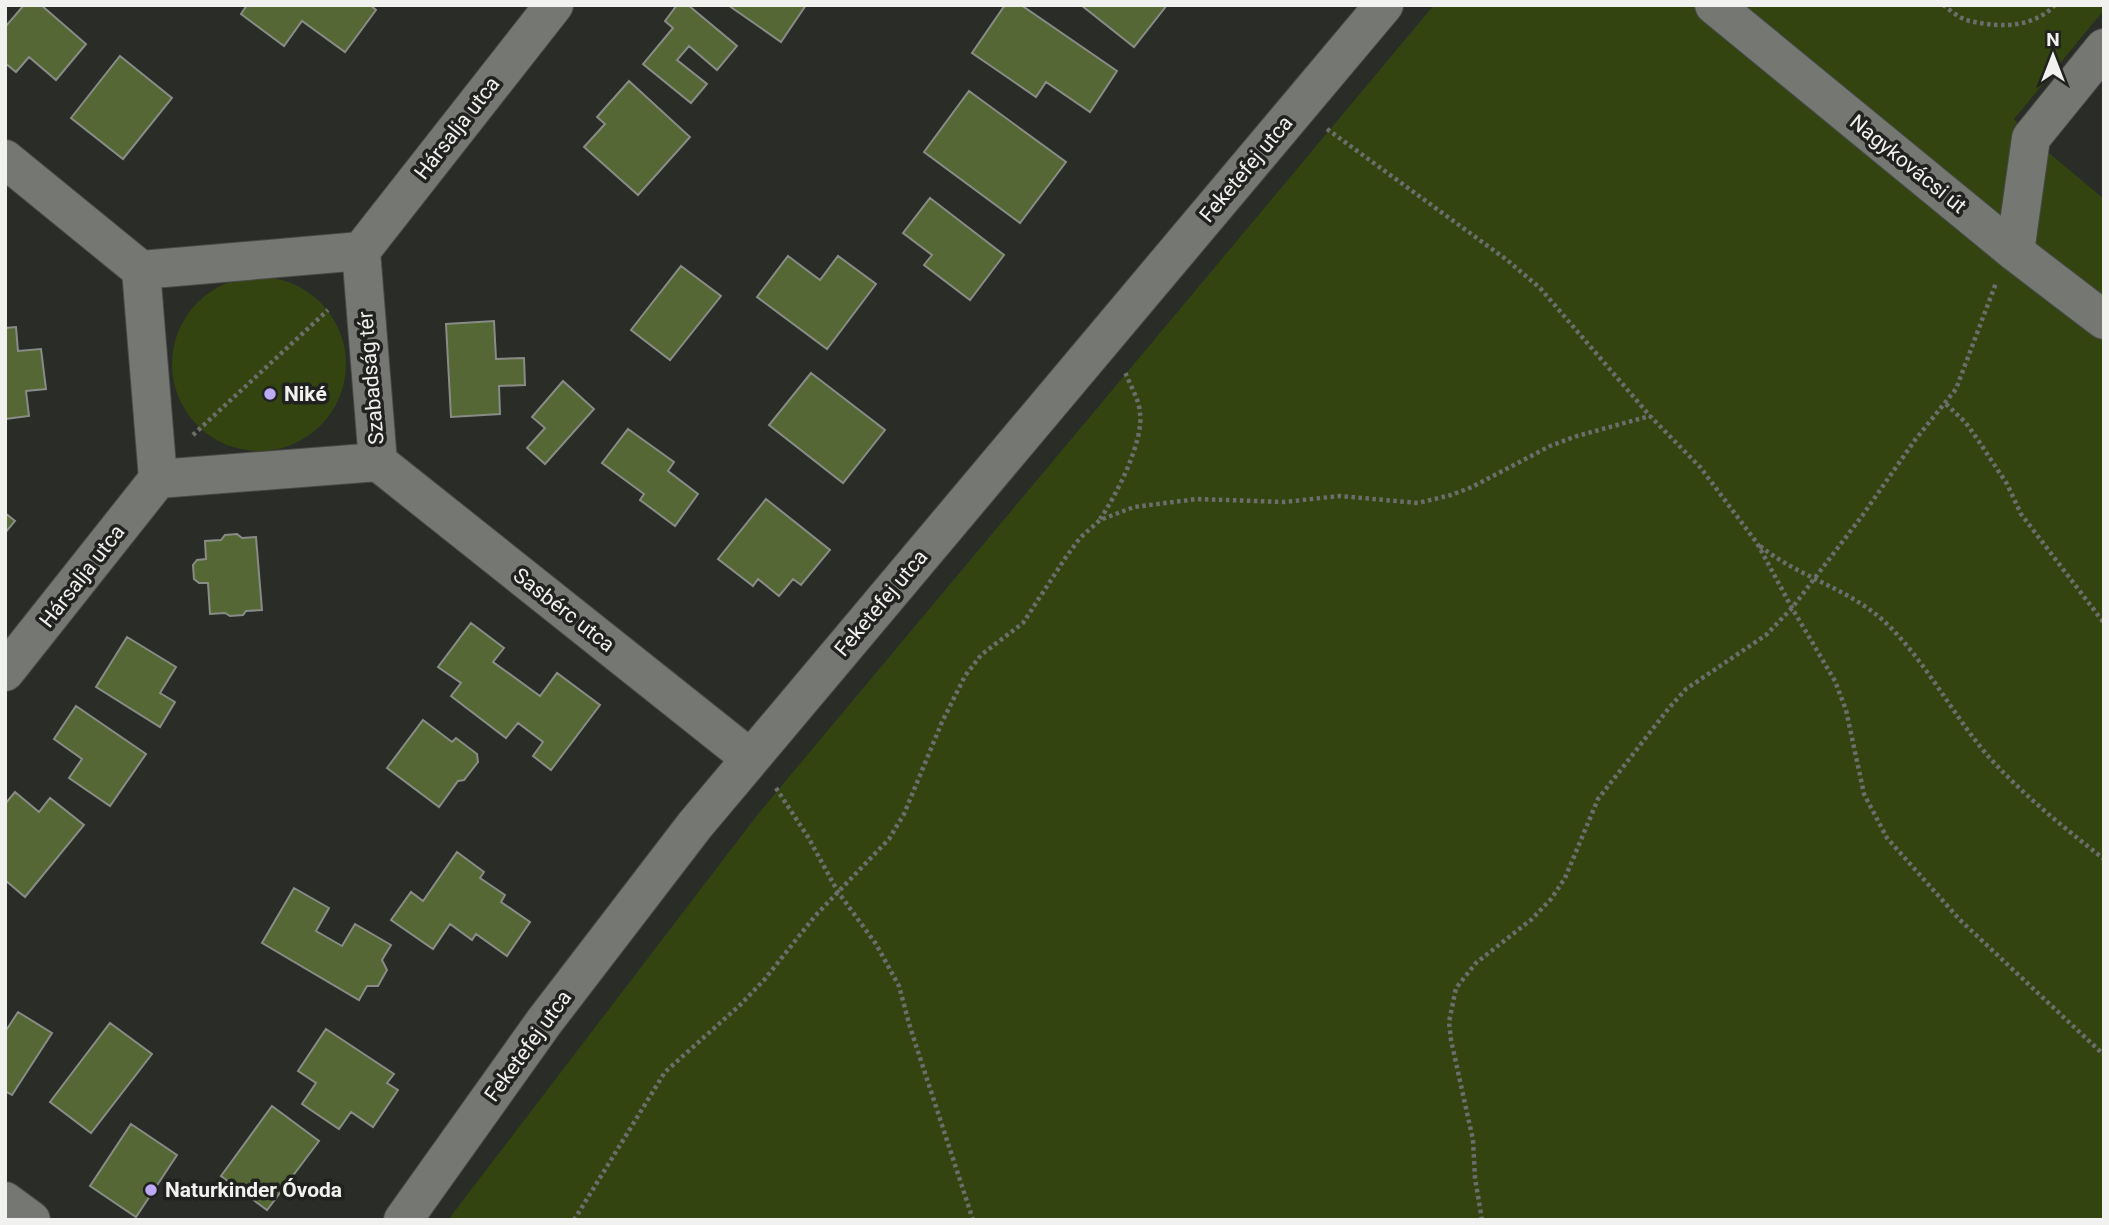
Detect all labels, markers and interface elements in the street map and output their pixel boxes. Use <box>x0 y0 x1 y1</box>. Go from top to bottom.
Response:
north arrow <box>2018 21 2088 91</box>
text: N <box>2046 28 2060 51</box>
street label: Hársalja utca <box>410 72 504 184</box>
street label: Nagykovácsi út <box>1845 110 1971 218</box>
street label: Feketefej utca <box>1195 111 1297 227</box>
street label: Szabadság tér <box>353 310 389 446</box>
place label: Niké <box>284 382 327 406</box>
marker: Niké <box>262 386 278 402</box>
street label: Hársalja utca <box>35 520 129 632</box>
street label: Feketefej utca <box>830 545 932 661</box>
street label: Sasbérc utca <box>509 563 619 657</box>
street label: Feketefej utca <box>480 986 576 1106</box>
place label: Naturkinder Óvoda <box>165 1178 342 1202</box>
marker: Naturkinder Óvoda <box>143 1182 159 1198</box>

